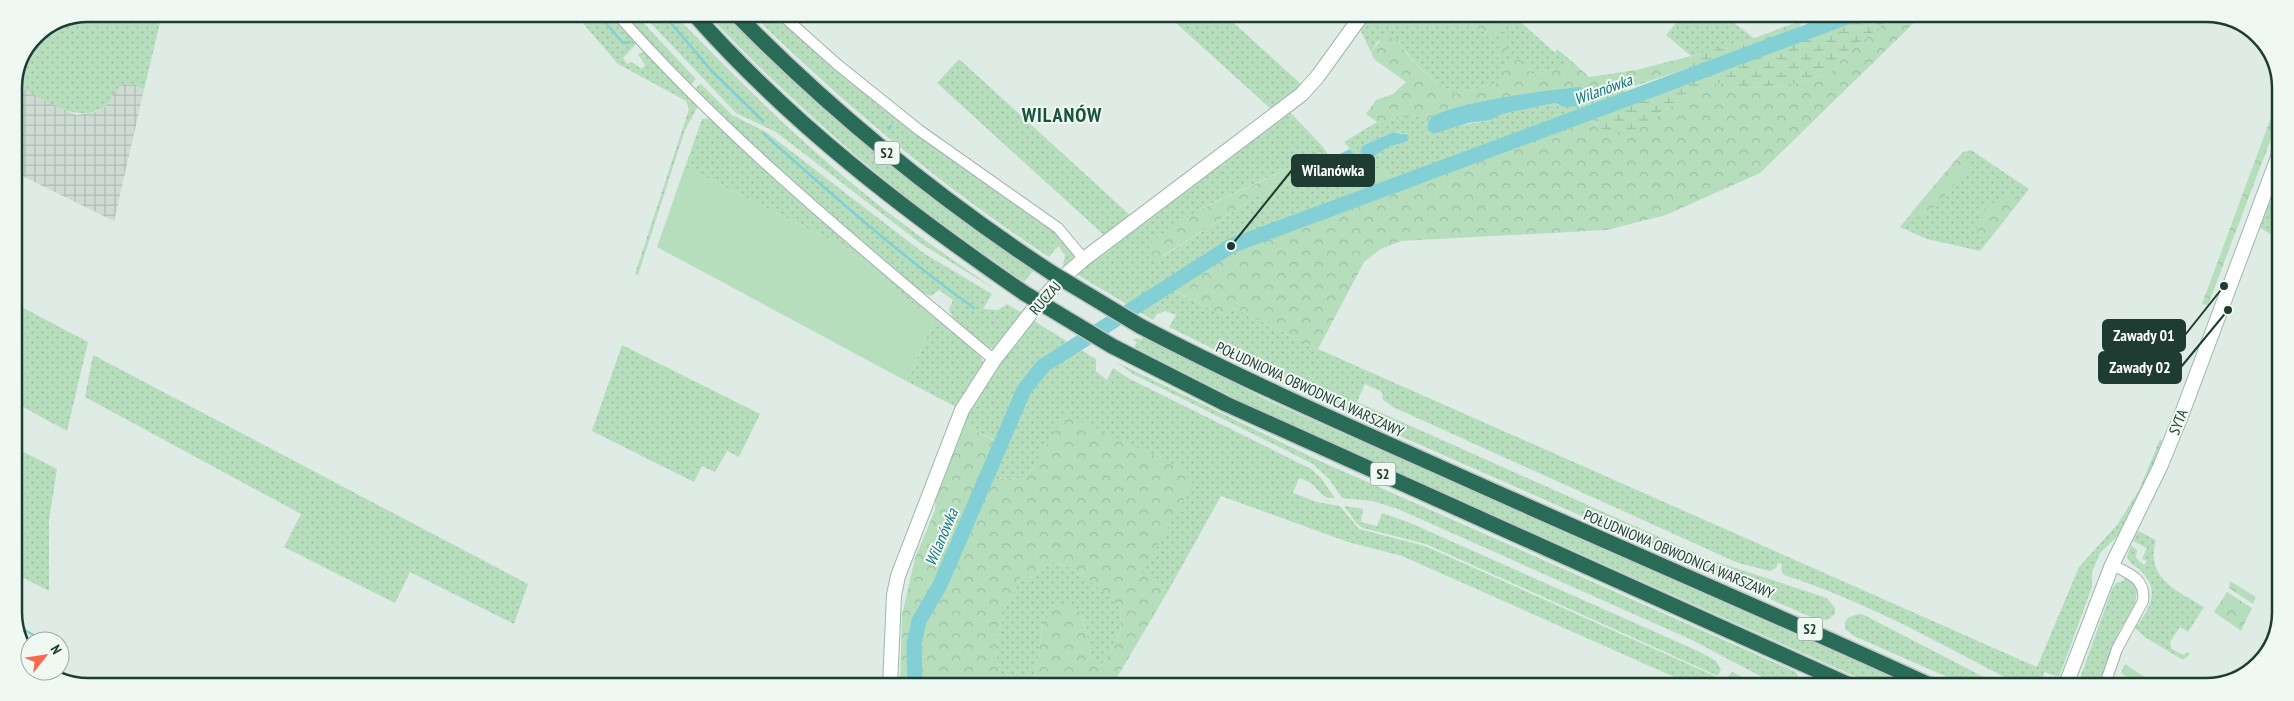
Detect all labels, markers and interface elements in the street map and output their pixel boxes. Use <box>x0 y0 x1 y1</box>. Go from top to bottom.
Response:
water label: Wilanówka <box>1571 69 1636 109</box>
district label: WILANÓW <box>1021 102 1102 128</box>
road number: S2 <box>874 142 900 164</box>
callout: Wilanówka <box>1292 155 1374 186</box>
text: Wilanówka <box>1301 160 1365 180</box>
street label: RUCZAJ <box>1025 277 1065 319</box>
callout: Zawady 01 <box>2103 320 2185 351</box>
text: Zawady 01 <box>2113 325 2175 345</box>
street label: POŁUDNIOWA OBWODNICA WARSZAWY <box>1213 337 1407 441</box>
callout: Zawady 02 <box>2099 352 2181 383</box>
text: Zawady 02 <box>2109 357 2171 377</box>
street label: SYTA <box>2164 406 2192 438</box>
road number: S2 <box>1370 462 1396 486</box>
water label: Wilanówka <box>920 504 963 569</box>
street label: POŁUDNIOWA OBWODNICA WARSZAWY <box>1581 505 1777 603</box>
road number: S2 <box>1798 618 1822 640</box>
north arrow <box>20 631 70 681</box>
text: N <box>47 642 66 657</box>

